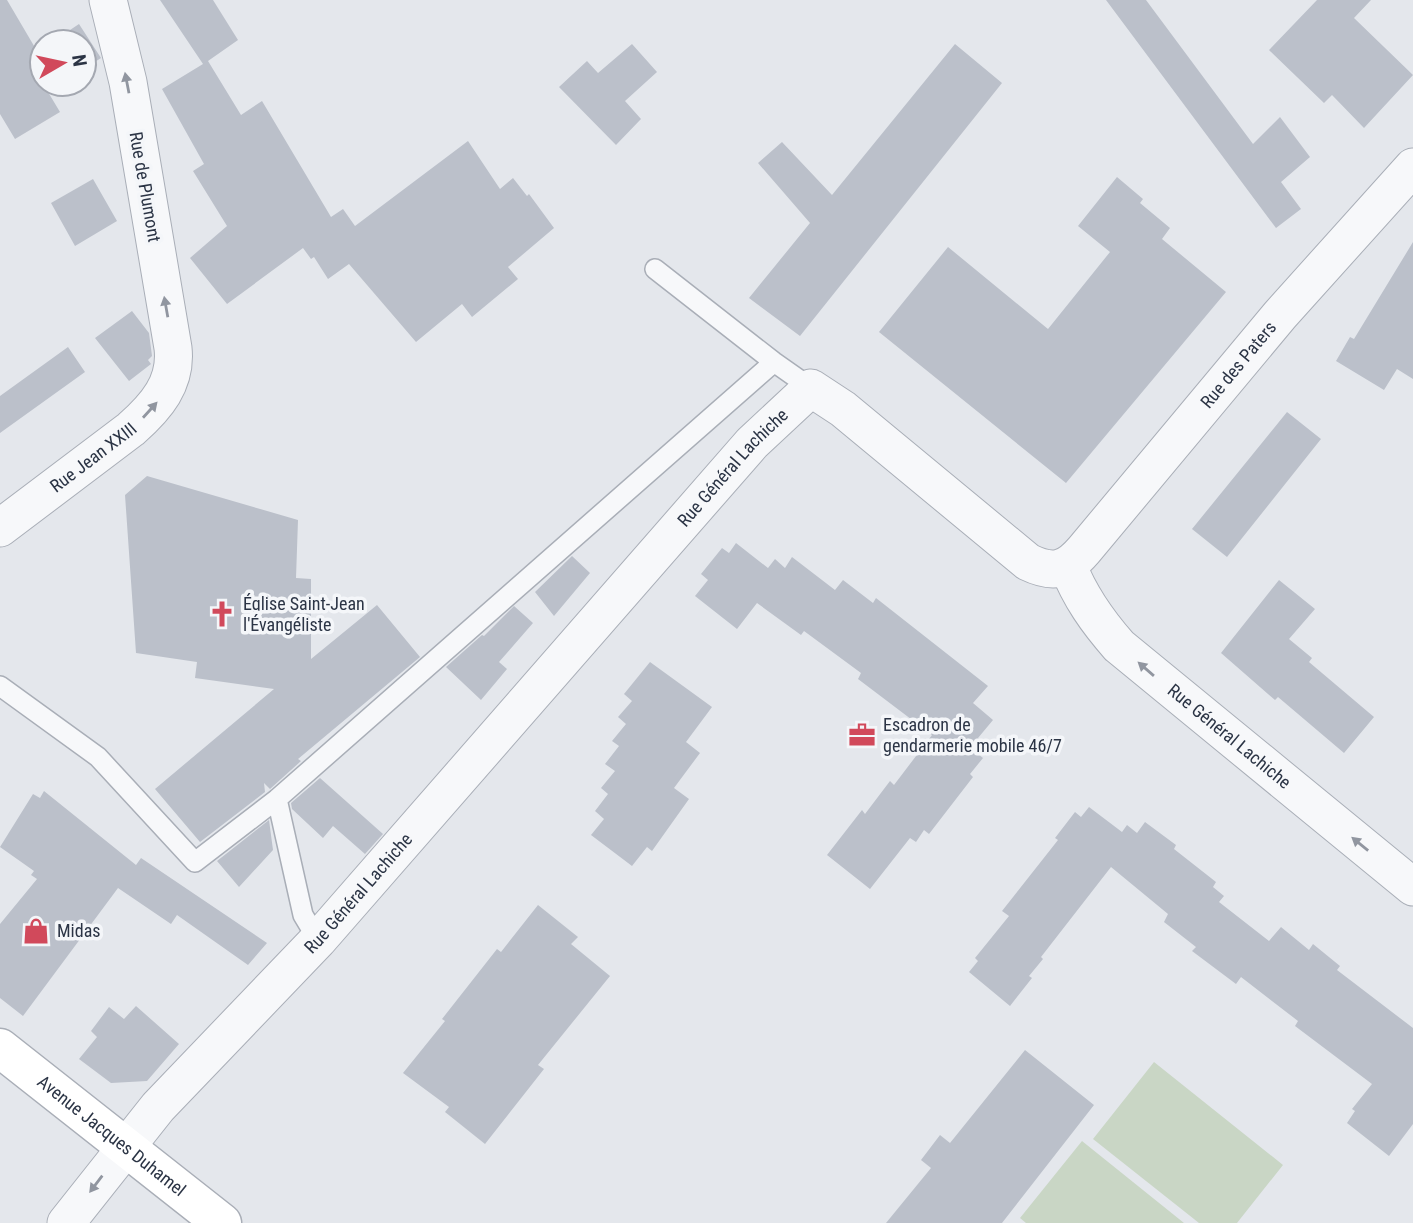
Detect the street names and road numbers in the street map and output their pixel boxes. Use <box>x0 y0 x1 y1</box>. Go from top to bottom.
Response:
street label: Rue de Plumont <box>125 130 166 244</box>
street label: Rue des Paters <box>1196 317 1280 412</box>
street label: Rue Général Lachiche <box>673 404 792 531</box>
street label: Rue Jean XXIII <box>46 418 141 496</box>
street label: Rue Général Lachiche <box>1164 679 1295 793</box>
street label: Rue Général Lachiche <box>300 829 416 958</box>
street label: Avenue Jacques Duhamel <box>34 1071 190 1200</box>

